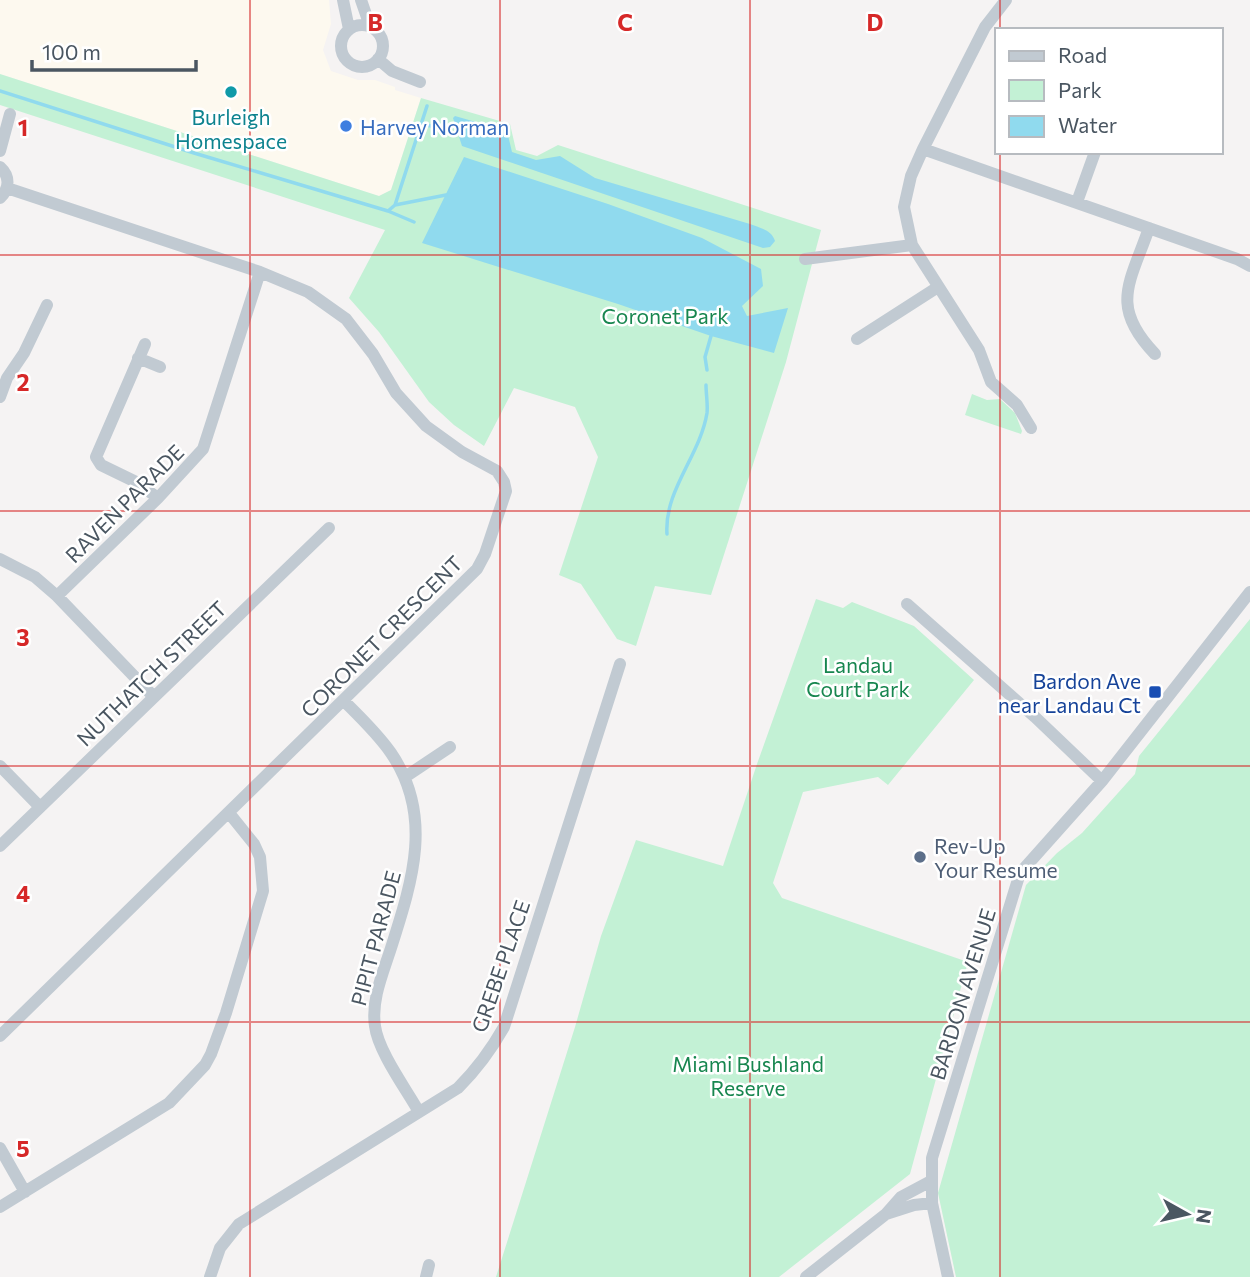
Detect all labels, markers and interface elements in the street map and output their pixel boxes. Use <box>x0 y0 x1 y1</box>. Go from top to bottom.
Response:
text: B <box>367 8 383 36</box>
text: C <box>617 8 633 36</box>
text: D <box>867 8 884 36</box>
scale bar <box>32 28 196 72</box>
legend <box>995 28 1222 154</box>
text: 100 m <box>42 39 101 64</box>
text: Road <box>1058 42 1107 67</box>
text: Park <box>1058 77 1102 102</box>
marker: Burleigh Homespace <box>223 84 239 100</box>
place label: Burleigh Homespace <box>175 104 287 153</box>
text: Water <box>1058 112 1117 137</box>
text: 1 <box>18 113 28 141</box>
place label: Harvey Norman <box>360 114 509 139</box>
marker: Harvey Norman <box>338 118 354 134</box>
park label: Coronet Park <box>601 303 729 328</box>
text: 2 <box>16 368 30 396</box>
street label: RAVEN PARADE <box>60 439 188 567</box>
street label: CORONET CRESCENT <box>295 550 467 722</box>
street label: NUTHATCH STREET <box>71 595 231 751</box>
text: 3 <box>16 623 30 651</box>
park label: Landau Court Park <box>806 652 910 701</box>
place label: Bardon Ave near Landau Ct <box>998 668 1141 717</box>
marker: Bardon Ave near Landau Ct <box>1147 684 1163 700</box>
place label: Rev-Up Your Resume <box>934 833 1058 882</box>
marker: Rev-Up Your Resume <box>912 849 928 865</box>
street label: PIPIT PARADE <box>345 868 405 1008</box>
text: 4 <box>16 879 30 907</box>
street label: GREBE PLACE <box>466 897 534 1035</box>
street label: BARDON AVENUE <box>924 905 1000 1083</box>
park label: Miami Bushland Reserve <box>672 1051 824 1100</box>
text: 5 <box>16 1134 30 1162</box>
north arrow <box>1152 1179 1222 1249</box>
text: N <box>1192 1208 1217 1225</box>

